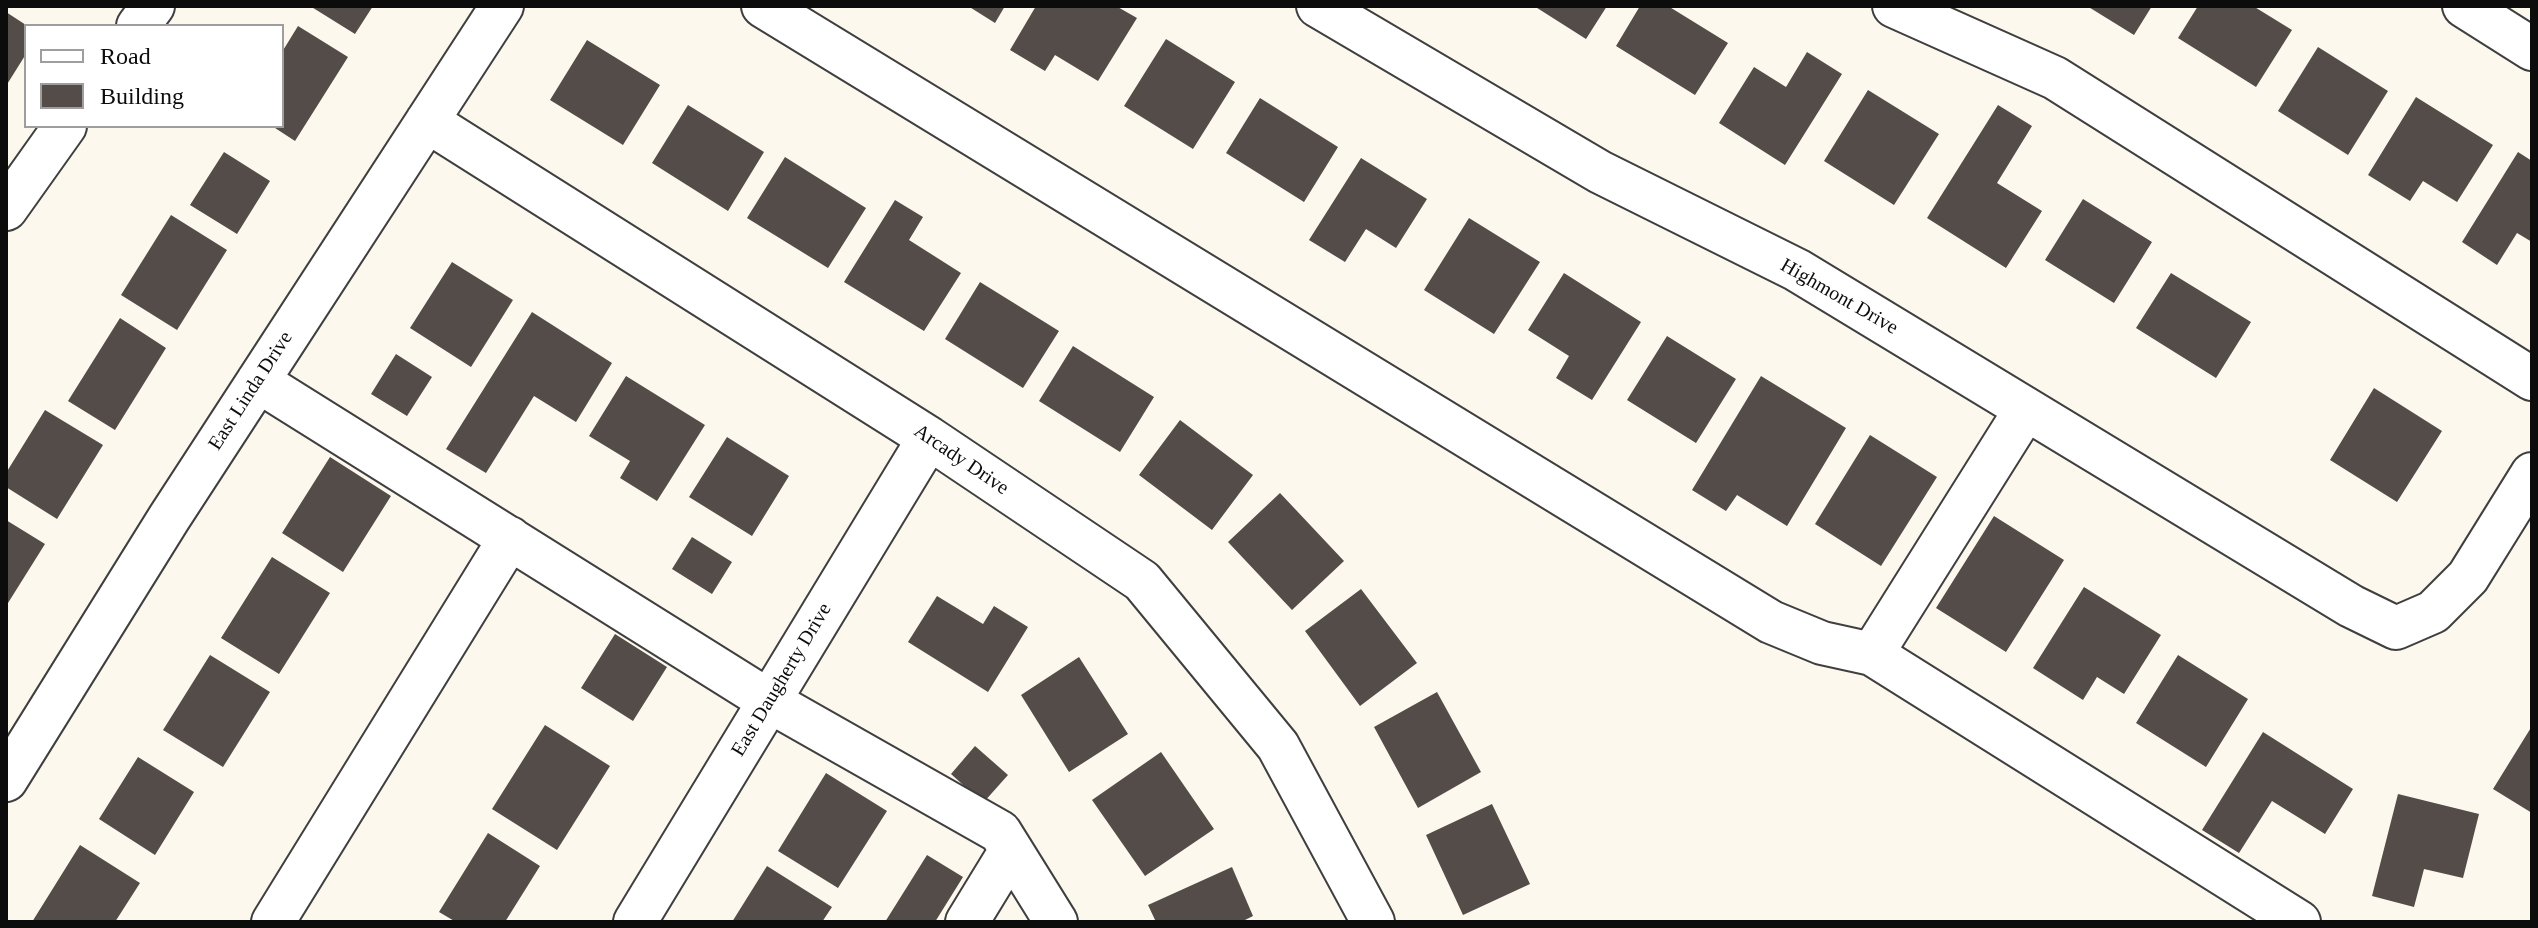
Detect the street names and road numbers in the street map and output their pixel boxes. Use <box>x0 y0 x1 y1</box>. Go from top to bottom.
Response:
street label: Highmont Drive <box>1776 254 1902 340</box>
street label: East Linda Drive <box>204 327 298 455</box>
street label: Arcady Drive <box>909 419 1013 501</box>
street label: East Daugherty Drive <box>727 599 837 761</box>

